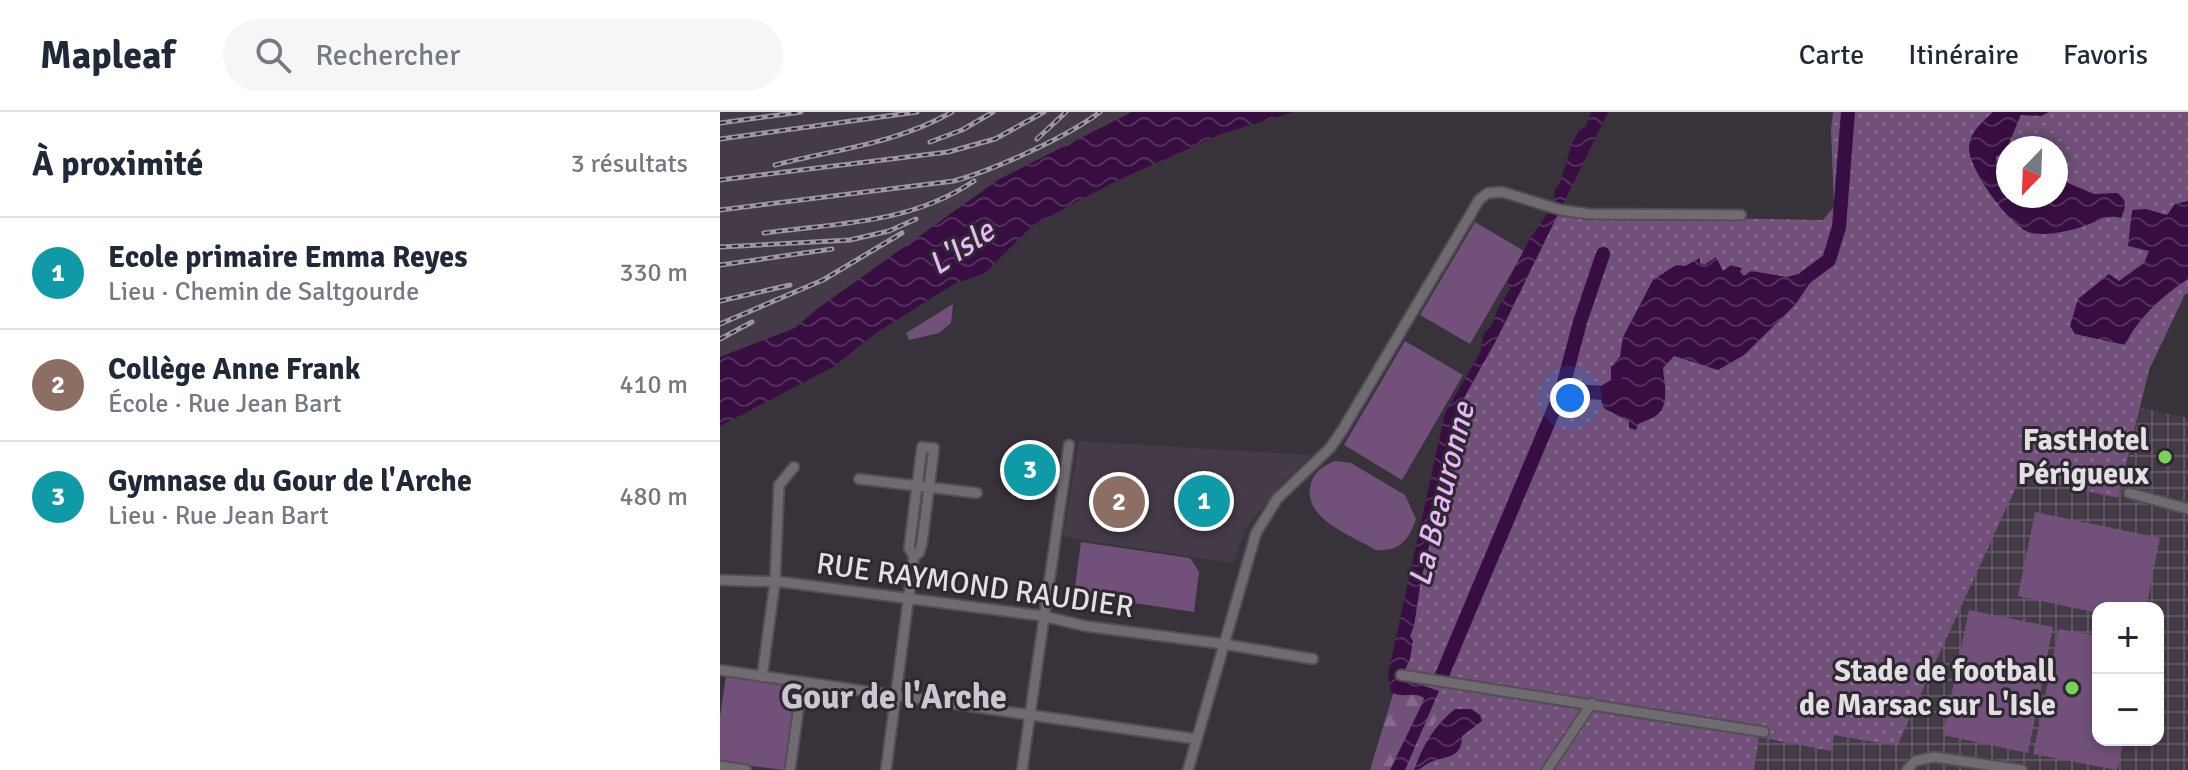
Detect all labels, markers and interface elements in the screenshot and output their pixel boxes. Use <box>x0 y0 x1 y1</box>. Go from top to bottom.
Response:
search box <box>223 19 783 91</box>
text: Mapleaf <box>40 32 175 79</box>
icon: search <box>251 33 295 77</box>
text: Rechercher <box>315 37 460 74</box>
text: Carte <box>1799 38 1864 72</box>
text: Itinéraire <box>1908 38 2019 72</box>
text: Favoris <box>2063 38 2148 72</box>
north arrow <box>1996 136 2068 208</box>
text: À proximité <box>32 143 203 185</box>
text: 3 résultats <box>571 148 688 180</box>
water label: L'Isle <box>921 210 1003 284</box>
text: Ecole primaire Emma Reyes <box>108 239 468 276</box>
text: 1 <box>51 257 65 289</box>
text: 330 m <box>619 257 688 289</box>
text: Lieu · Chemin de Saltgourde <box>108 276 419 308</box>
text: Collège Anne Frank <box>108 351 360 388</box>
text: 2 <box>51 369 65 401</box>
text: 410 m <box>619 369 688 401</box>
your location <box>1550 378 1590 418</box>
text: École · Rue Jean Bart <box>108 388 342 420</box>
water label: La Beauronne <box>1400 397 1484 590</box>
place label: FastHotel Périgueux <box>2017 422 2150 493</box>
pin: 3 <box>1004 440 1056 500</box>
marker: FastHotel Périgueux <box>2156 448 2174 466</box>
text: Gymnase du Gour de l'Arche <box>108 463 472 500</box>
pin: 1 <box>1178 471 1230 531</box>
pin: 2 <box>1093 472 1145 532</box>
text: 3 <box>51 481 65 513</box>
text: 480 m <box>619 481 688 513</box>
text: Lieu · Rue Jean Bart <box>108 500 329 532</box>
street label: RUE RAYMOND RAUDIER <box>814 545 1136 626</box>
map controls <box>2092 602 2164 746</box>
button: + <box>2092 602 2164 674</box>
place label: Stade de football de Marsac sur L'Isle <box>1799 653 2056 724</box>
button: − <box>2092 674 2164 746</box>
district label: Gour de l'Arche <box>781 676 1007 718</box>
marker: Stade de football de Marsac sur L'Isle <box>2063 679 2081 697</box>

